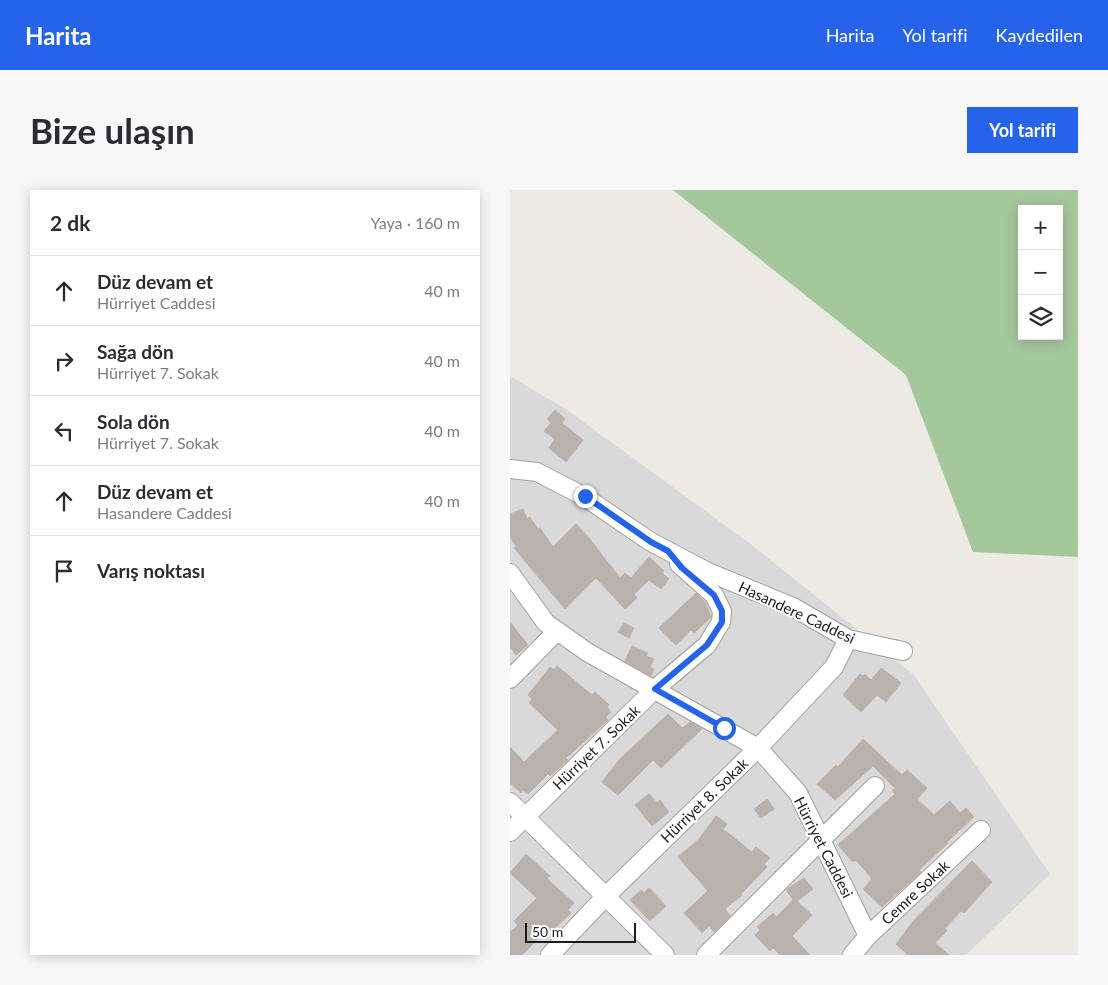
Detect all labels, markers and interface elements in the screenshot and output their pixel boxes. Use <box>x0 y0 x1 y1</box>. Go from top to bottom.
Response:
text: Harita <box>25 21 92 50</box>
text: Harita <box>826 24 874 46</box>
text: Yol tarifi <box>902 24 968 46</box>
text: Kaydedilen <box>996 24 1083 46</box>
button: Yol tarifi <box>967 107 1078 153</box>
text: Bize ulaşın <box>30 109 195 151</box>
map controls <box>1018 205 1063 340</box>
button: + <box>1018 205 1063 250</box>
text: 2 dk <box>50 210 90 235</box>
text: Yaya · 160 m <box>371 213 460 232</box>
button: − <box>1018 250 1063 295</box>
text: Düz devam et <box>97 270 213 293</box>
icon: ahead <box>50 277 78 305</box>
text: 40 m <box>424 281 460 300</box>
text: Hürriyet Caddesi <box>97 293 216 312</box>
button: layers <box>1018 295 1063 340</box>
text: Sağa dön <box>97 340 174 363</box>
icon: right <box>50 347 78 375</box>
text: 40 m <box>424 351 460 370</box>
text: Hürriyet 7. Sokak <box>97 363 219 382</box>
text: Sola dön <box>97 410 170 433</box>
icon: left <box>50 417 78 445</box>
text: 40 m <box>424 421 460 440</box>
text: Hürriyet 7. Sokak <box>97 433 219 452</box>
text: Düz devam et <box>97 480 213 503</box>
route end <box>574 485 597 508</box>
icon: ahead <box>50 487 78 515</box>
text: 40 m <box>424 491 460 510</box>
text: Hasandere Caddesi <box>97 503 232 522</box>
icon: arrive <box>50 557 78 585</box>
text: Varış noktası <box>97 559 205 582</box>
street label: Hasandere Caddesi <box>736 577 858 647</box>
street label: Hürriyet 7. Sokak <box>549 701 644 793</box>
route start <box>713 717 736 740</box>
street label: Hürriyet 8. Sokak <box>657 754 752 846</box>
street label: Hürriyet Caddesi <box>791 793 857 901</box>
street label: Cemre Sokak <box>877 856 953 928</box>
scale bar <box>525 920 636 943</box>
text: 50 m <box>532 923 563 940</box>

